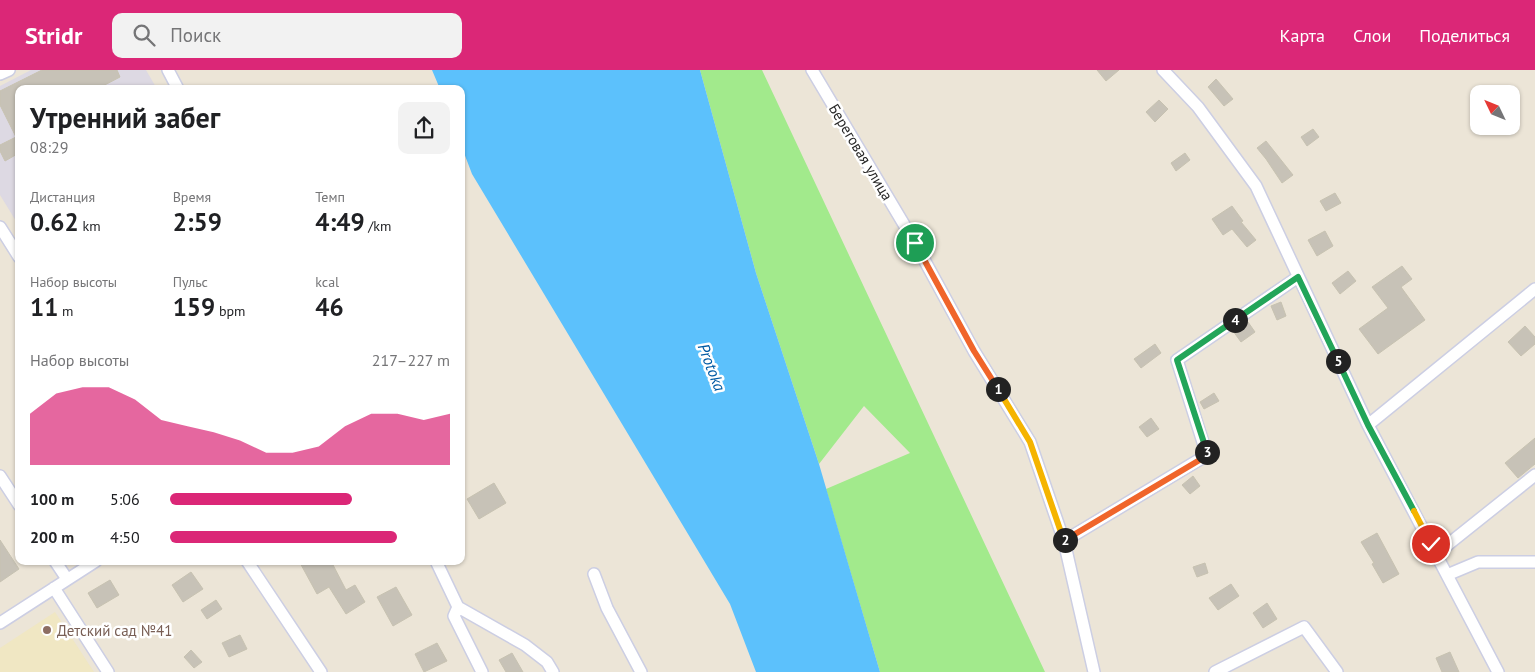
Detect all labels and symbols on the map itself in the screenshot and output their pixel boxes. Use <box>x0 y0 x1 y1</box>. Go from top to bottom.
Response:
north arrow <box>1470 85 1520 135</box>
street label: Береговая улица <box>825 100 897 204</box>
pin <box>894 222 936 264</box>
pin: 4 <box>1222 308 1248 332</box>
water label: Protoka <box>694 340 730 394</box>
pin: 5 <box>1326 348 1350 374</box>
pin: 1 <box>986 376 1010 402</box>
pin: 3 <box>1194 440 1220 464</box>
pin <box>1410 523 1452 565</box>
pin: 2 <box>1052 528 1078 552</box>
place label: Детский сад №41 <box>57 621 172 640</box>
marker: Детский сад №41 <box>41 624 53 636</box>

